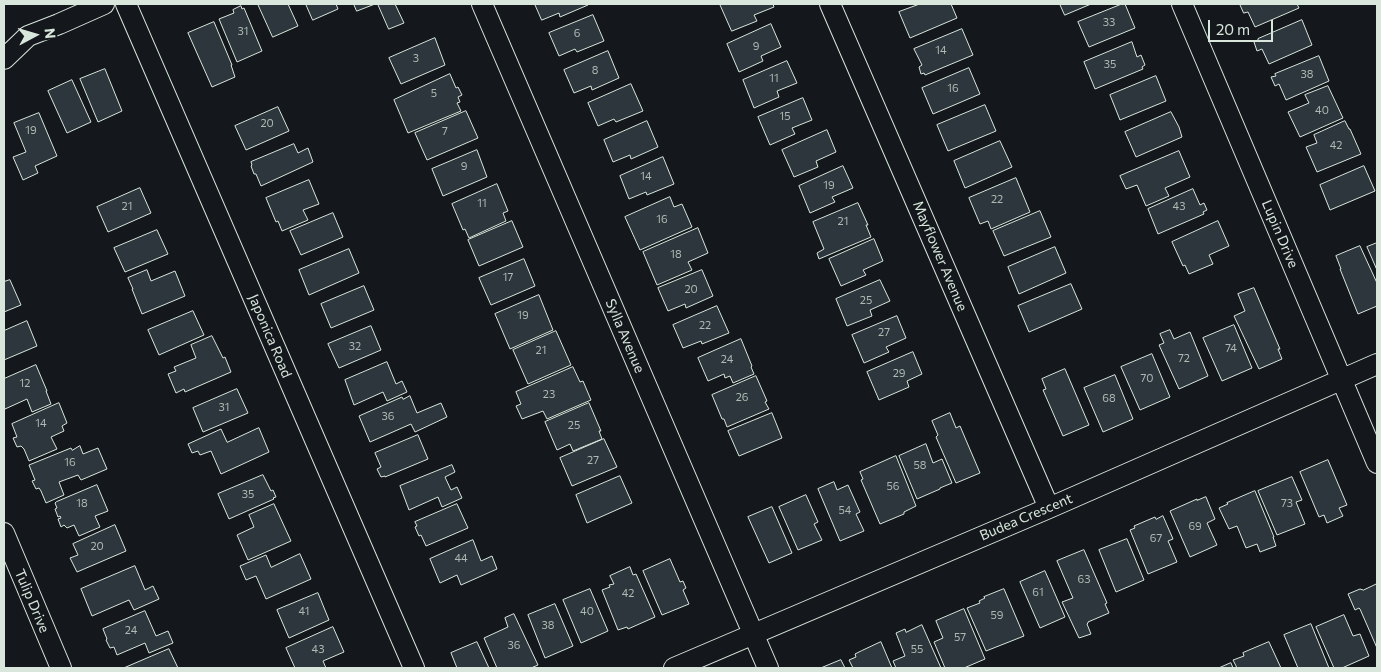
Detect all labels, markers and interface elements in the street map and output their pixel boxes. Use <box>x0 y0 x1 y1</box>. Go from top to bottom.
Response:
north arrow <box>10 10 60 60</box>
scale bar <box>1211 10 1276 42</box>
house number: 33 <box>1103 15 1115 29</box>
text: 20 m <box>1216 20 1250 38</box>
house number: 31 <box>238 24 248 38</box>
house number: 6 <box>574 26 580 40</box>
text: N <box>41 27 59 39</box>
house number: 9 <box>753 39 759 53</box>
house number: 14 <box>935 43 947 57</box>
house number: 3 <box>413 51 419 65</box>
house number: 35 <box>1104 57 1116 71</box>
house number: 8 <box>592 63 598 77</box>
house number: 38 <box>1301 67 1313 81</box>
house number: 11 <box>769 71 779 85</box>
house number: 16 <box>947 81 959 95</box>
house number: 5 <box>431 86 437 100</box>
house number: 40 <box>1315 103 1329 117</box>
house number: 15 <box>779 109 791 123</box>
house number: 20 <box>260 116 274 130</box>
house number: 19 <box>25 123 37 137</box>
house number: 7 <box>442 124 448 138</box>
house number: 42 <box>1330 138 1342 152</box>
house number: 9 <box>461 159 467 173</box>
house number: 14 <box>640 169 652 183</box>
house number: 19 <box>823 178 835 192</box>
house number: 22 <box>991 192 1003 206</box>
house number: 11 <box>477 196 487 210</box>
street label: Lupin Drive <box>1258 197 1302 271</box>
street label: Mayflower Avenue <box>909 198 971 314</box>
house number: 21 <box>122 199 132 213</box>
house number: 43 <box>1173 199 1185 213</box>
house number: 16 <box>656 212 668 226</box>
house number: 21 <box>838 214 848 228</box>
house number: 18 <box>670 247 682 261</box>
house number: 17 <box>503 270 513 284</box>
house number: 20 <box>684 282 698 296</box>
street label: Japonica Road <box>245 292 295 380</box>
house number: 25 <box>860 293 872 307</box>
street label: Sylla Avenue <box>602 296 648 376</box>
house number: 19 <box>517 308 529 322</box>
house number: 22 <box>699 318 711 332</box>
house number: 27 <box>878 325 890 339</box>
house number: 32 <box>349 339 361 353</box>
house number: 74 <box>1225 341 1237 355</box>
house number: 21 <box>536 343 546 357</box>
house number: 72 <box>1178 351 1190 365</box>
house number: 24 <box>721 352 733 366</box>
house number: 29 <box>893 366 905 380</box>
house number: 70 <box>1141 371 1153 385</box>
house number: 12 <box>20 376 30 390</box>
house number: 23 <box>543 387 555 401</box>
house number: 26 <box>736 390 748 404</box>
house number: 68 <box>1102 391 1116 405</box>
house number: 31 <box>219 400 229 414</box>
house number: 36 <box>382 409 394 423</box>
house number: 14 <box>35 416 47 430</box>
house number: 25 <box>568 418 580 432</box>
house number: 27 <box>587 453 599 467</box>
house number: 16 <box>64 455 76 469</box>
house number: 58 <box>914 458 926 472</box>
house number: 56 <box>887 479 899 493</box>
house number: 35 <box>242 487 254 501</box>
street label: Budea Crescent <box>977 490 1075 544</box>
house number: 18 <box>76 496 88 510</box>
house number: 73 <box>1281 496 1293 510</box>
house number: 54 <box>839 503 851 517</box>
house number: 69 <box>1188 519 1202 533</box>
house number: 67 <box>1150 531 1162 545</box>
house number: 20 <box>90 539 104 553</box>
house number: 44 <box>454 551 468 565</box>
street label: Tulip Drive <box>11 567 53 635</box>
house number: 63 <box>1078 572 1090 586</box>
house number: 61 <box>1032 585 1044 599</box>
house number: 42 <box>622 586 634 600</box>
house number: 41 <box>299 604 309 618</box>
house number: 40 <box>580 604 594 618</box>
house number: 59 <box>991 608 1003 622</box>
house number: 38 <box>542 618 554 632</box>
house number: 24 <box>125 623 137 637</box>
house number: 57 <box>954 630 966 644</box>
house number: 36 <box>508 638 520 652</box>
house number: 43 <box>312 642 324 656</box>
house number: 55 <box>911 642 923 656</box>

